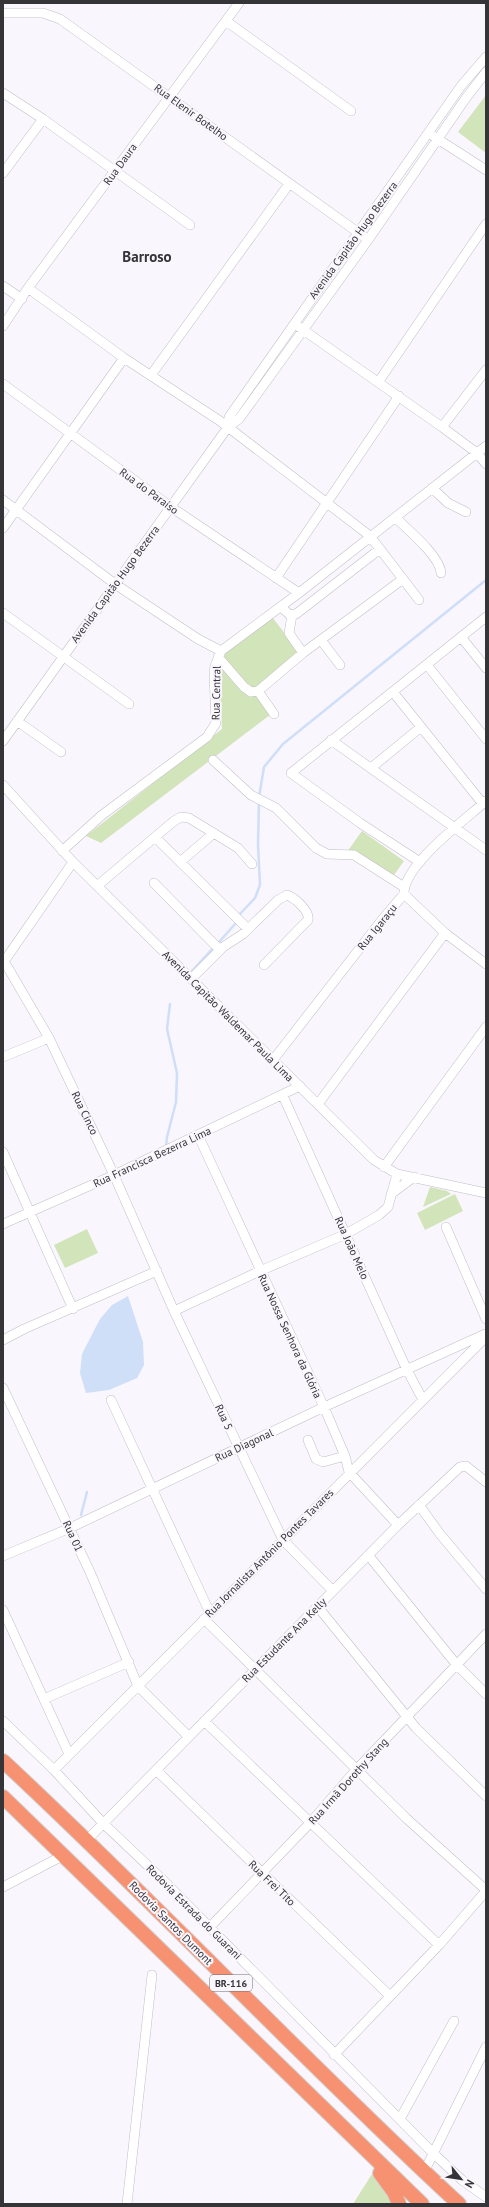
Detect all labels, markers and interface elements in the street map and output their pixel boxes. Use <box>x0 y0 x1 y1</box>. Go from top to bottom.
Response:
street label: Rua Elenir Botelho <box>151 81 231 144</box>
street label: Rua Daura <box>100 140 140 188</box>
street label: Avenida Capitão Hugo Bezerra <box>306 179 400 301</box>
district label: Barroso <box>122 247 172 266</box>
street label: Rua do Paraíso <box>117 465 181 517</box>
street label: Avenida Capitão Hugo Bezerra <box>68 523 162 645</box>
street label: Rua Central <box>209 665 223 720</box>
street label: Rua Igaraçu <box>354 901 400 953</box>
street label: Avenida Capitão Waldemar Paula Lima <box>159 947 297 1085</box>
street label: Rua Cinco <box>68 1089 102 1137</box>
street label: Rua Francisca Bezerra Lima <box>91 1123 213 1191</box>
street label: Rua João Melo <box>332 1214 372 1282</box>
street label: Rua Nossa Senhora da Glória <box>255 1272 325 1400</box>
street label: Rua 5 <box>212 1402 236 1432</box>
street label: Rua Diagonal <box>213 1425 276 1465</box>
street label: Rua Jornalista Antônio Pontes Tavares <box>202 1485 337 1620</box>
street label: Rua 01 <box>60 1518 86 1554</box>
street label: Rua Estudante Ana Kelly <box>239 1594 330 1685</box>
street label: Rua Irmã Dorothy Stang <box>305 1735 391 1827</box>
street label: Rua Frei Tito <box>246 1857 298 1909</box>
street label: Rodovia Estrada do Guarani <box>143 1861 245 1963</box>
street label: Rodovia Santos Dumont <box>126 1878 216 1968</box>
road number: BR-116 <box>210 1975 252 1991</box>
north arrow <box>441 2159 481 2199</box>
text: N <box>462 2177 478 2191</box>

